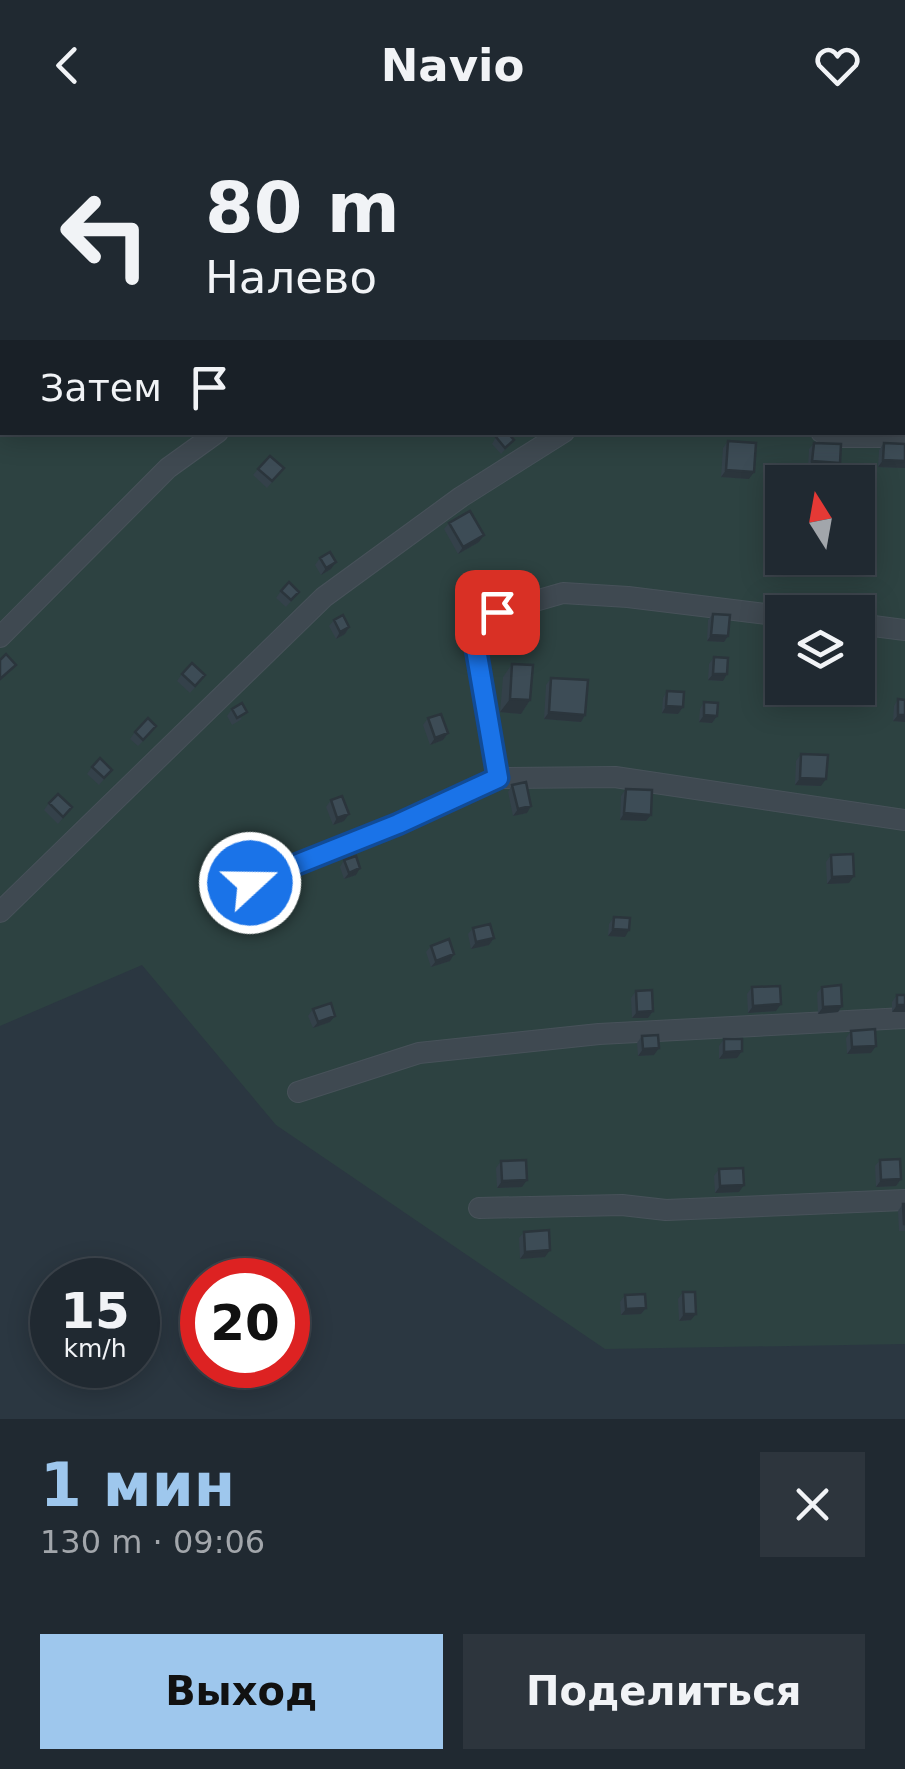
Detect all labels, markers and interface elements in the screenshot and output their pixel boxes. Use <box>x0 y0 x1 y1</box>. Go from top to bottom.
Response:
icon: back <box>40 38 95 93</box>
icon: heart <box>810 38 865 93</box>
text: Navio <box>381 39 524 92</box>
text: 80 m <box>205 167 400 249</box>
icon: left <box>40 170 170 300</box>
text: Налево <box>205 251 377 304</box>
icon: arrive <box>182 360 237 415</box>
text: Затем <box>40 366 162 410</box>
north arrow <box>765 465 875 575</box>
map controls <box>765 465 875 705</box>
pin <box>455 570 540 655</box>
icon: arrive <box>470 585 525 640</box>
button: layers <box>765 595 875 705</box>
position arrow <box>198 831 302 935</box>
speed limit sign: 20 <box>180 1258 310 1388</box>
text: 15 <box>60 1282 130 1340</box>
text: km/h <box>63 1334 127 1363</box>
text: 1 мин <box>40 1450 235 1520</box>
button: close <box>760 1452 865 1557</box>
text: 130 m · 09:06 <box>40 1523 265 1561</box>
button: Выход <box>40 1634 443 1749</box>
button: Поделиться <box>463 1634 865 1749</box>

